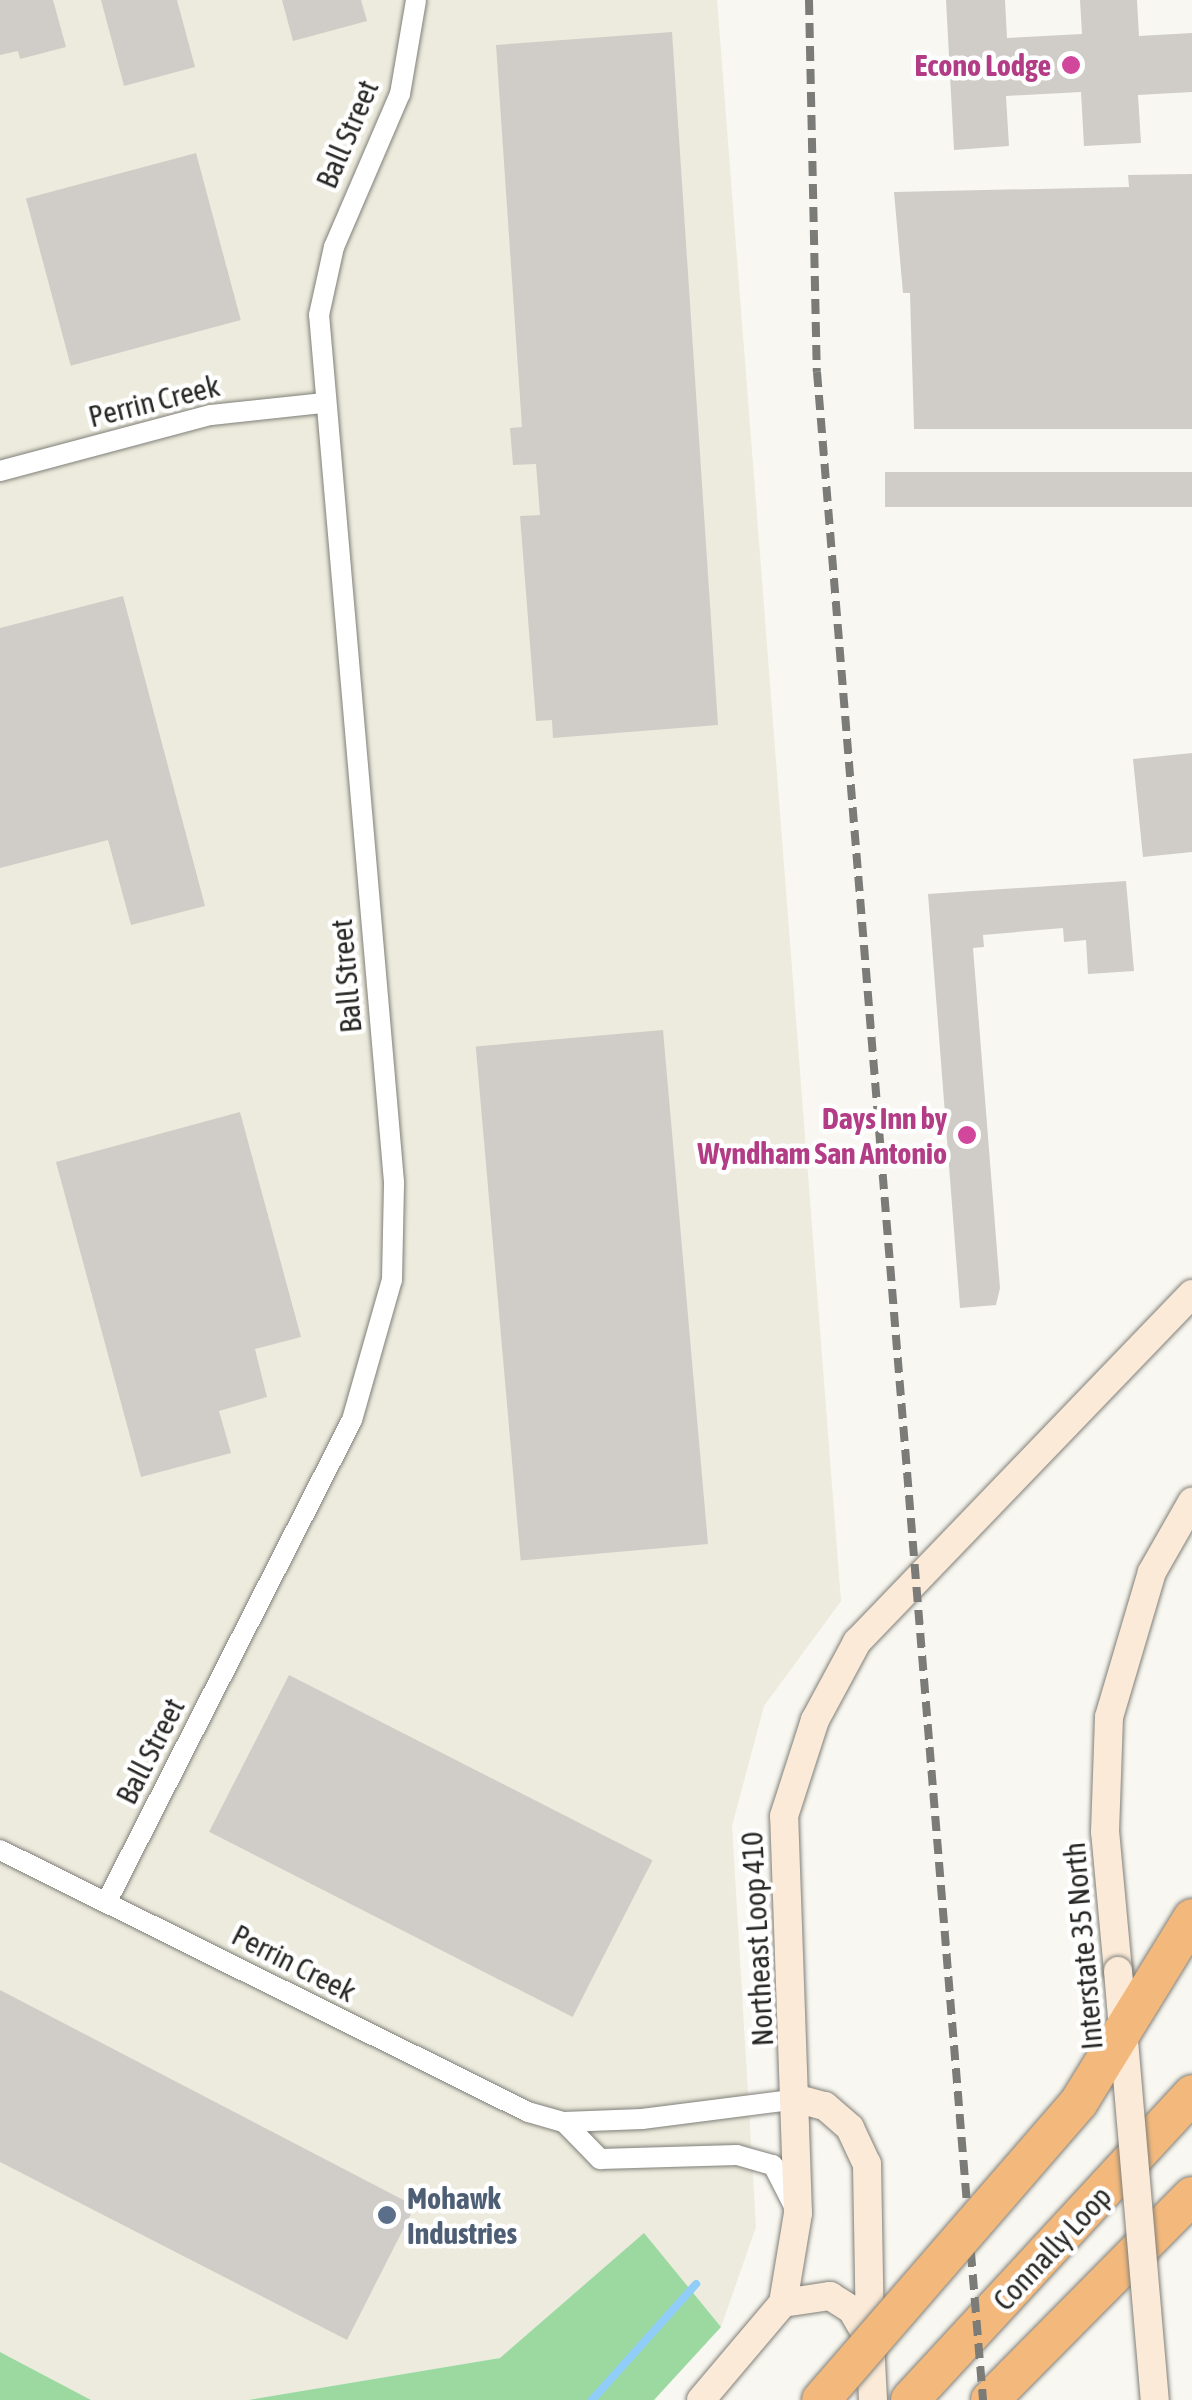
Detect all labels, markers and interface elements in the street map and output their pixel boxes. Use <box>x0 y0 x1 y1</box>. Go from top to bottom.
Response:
place label: Econo Lodge <box>914 47 1051 83</box>
marker: Econo Lodge <box>1060 54 1082 76</box>
street label: Ball Street <box>308 74 386 194</box>
street label: Perrin Creek <box>85 367 223 435</box>
street label: Ball Street <box>323 918 369 1034</box>
place label: Days Inn by Wyndham San Antonio <box>697 1100 947 1170</box>
marker: Days Inn by Wyndham San Antonio <box>956 1124 978 1146</box>
street label: Ball Street <box>108 1692 192 1810</box>
street label: Northeast Loop 410 <box>733 1831 781 2047</box>
street label: Interstate 35 North <box>1056 1841 1110 2051</box>
street label: Perrin Creek <box>226 1917 362 2009</box>
street label: Connally Loop <box>985 2178 1119 2318</box>
place label: Mohawk Industries <box>407 2180 517 2250</box>
marker: Mohawk Industries <box>376 2204 398 2226</box>

